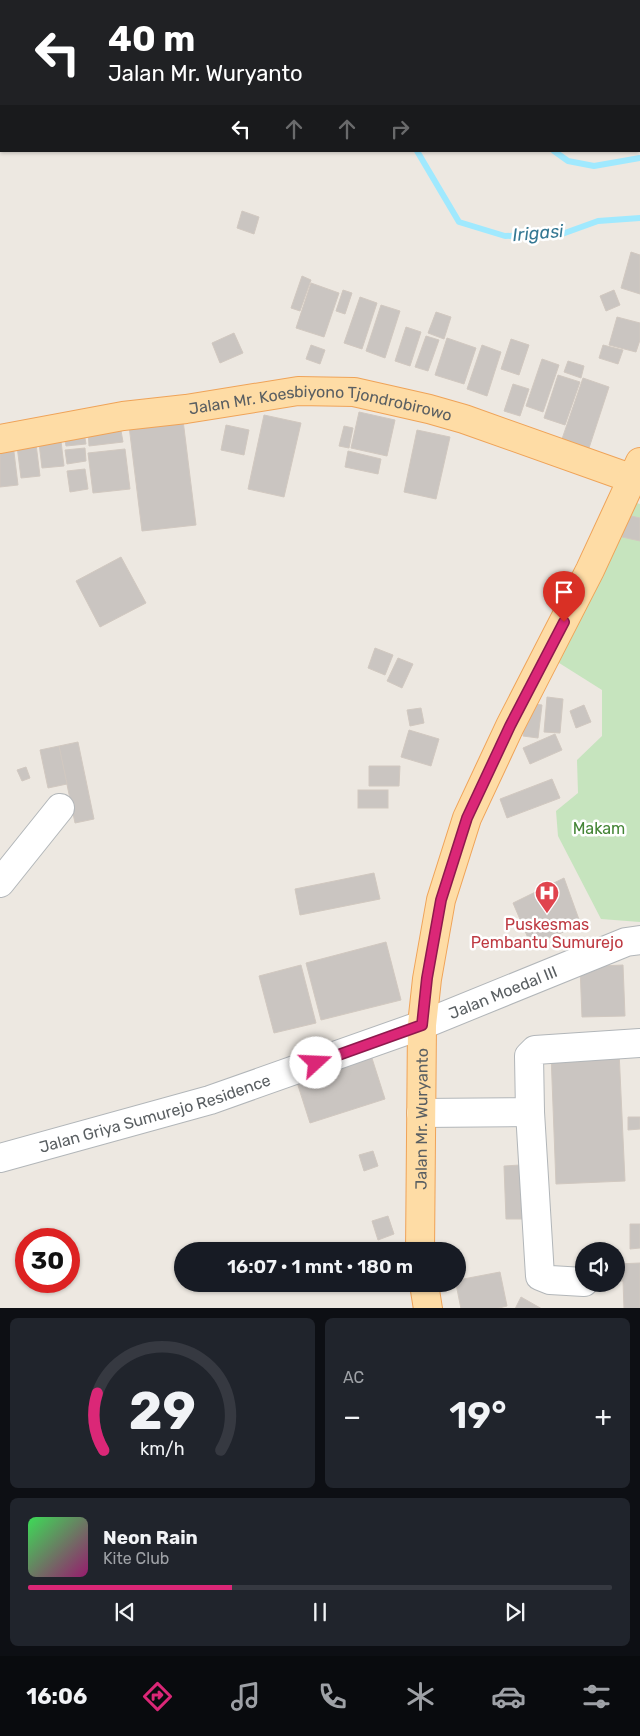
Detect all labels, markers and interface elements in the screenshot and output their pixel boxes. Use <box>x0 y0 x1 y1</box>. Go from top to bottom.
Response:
text: 40 m <box>108 18 195 60</box>
icon: left <box>25 20 90 85</box>
text: Jalan Mr. Wuryanto <box>108 60 303 87</box>
icon: left <box>227 115 255 143</box>
icon: ahead <box>280 115 308 143</box>
icon: ahead <box>333 115 361 143</box>
icon: right <box>386 115 414 143</box>
water label: Irigasi <box>512 220 565 246</box>
street label: Jalan Mr. Koesbiyono Tjondrobirowo <box>187 381 454 425</box>
pin <box>543 571 585 622</box>
icon: arrive <box>550 578 578 606</box>
park label: Makam <box>573 819 625 838</box>
hospital icon: Puskesmas Pembantu Sumurejo <box>534 880 560 914</box>
place label: Puskesmas Pembantu Sumurejo <box>471 915 623 952</box>
street label: Jalan Moedal III <box>446 962 560 1023</box>
position arrow <box>289 1036 341 1088</box>
street label: Jalan Mr. Wuryanto <box>411 1048 431 1190</box>
street label: Jalan Griya Sumurejo Residence <box>37 1070 273 1156</box>
speed limit sign: 30 <box>15 1228 80 1293</box>
map controls <box>575 1242 625 1292</box>
button: sound <box>575 1242 625 1292</box>
text: 16:07 · 1 mnt · 180 m <box>227 1255 413 1278</box>
text: AC <box>343 1368 364 1387</box>
text: 29 <box>129 1380 196 1442</box>
text: 19° <box>449 1392 507 1438</box>
text: − <box>343 1400 361 1433</box>
text: + <box>595 1400 612 1433</box>
text: km/h <box>140 1438 185 1459</box>
text: Neon Rain <box>103 1526 198 1549</box>
text: Kite Club <box>103 1549 169 1568</box>
icon: previous <box>111 1598 139 1626</box>
icon: pause <box>306 1598 334 1626</box>
icon: next <box>501 1598 529 1626</box>
icon: directions <box>140 1679 175 1714</box>
icon: music <box>228 1679 263 1714</box>
icon: phone <box>315 1679 350 1714</box>
icon: climate <box>403 1679 438 1714</box>
icon: car <box>491 1679 526 1714</box>
icon: filters <box>579 1679 614 1714</box>
text: 16:06 <box>26 1683 87 1710</box>

